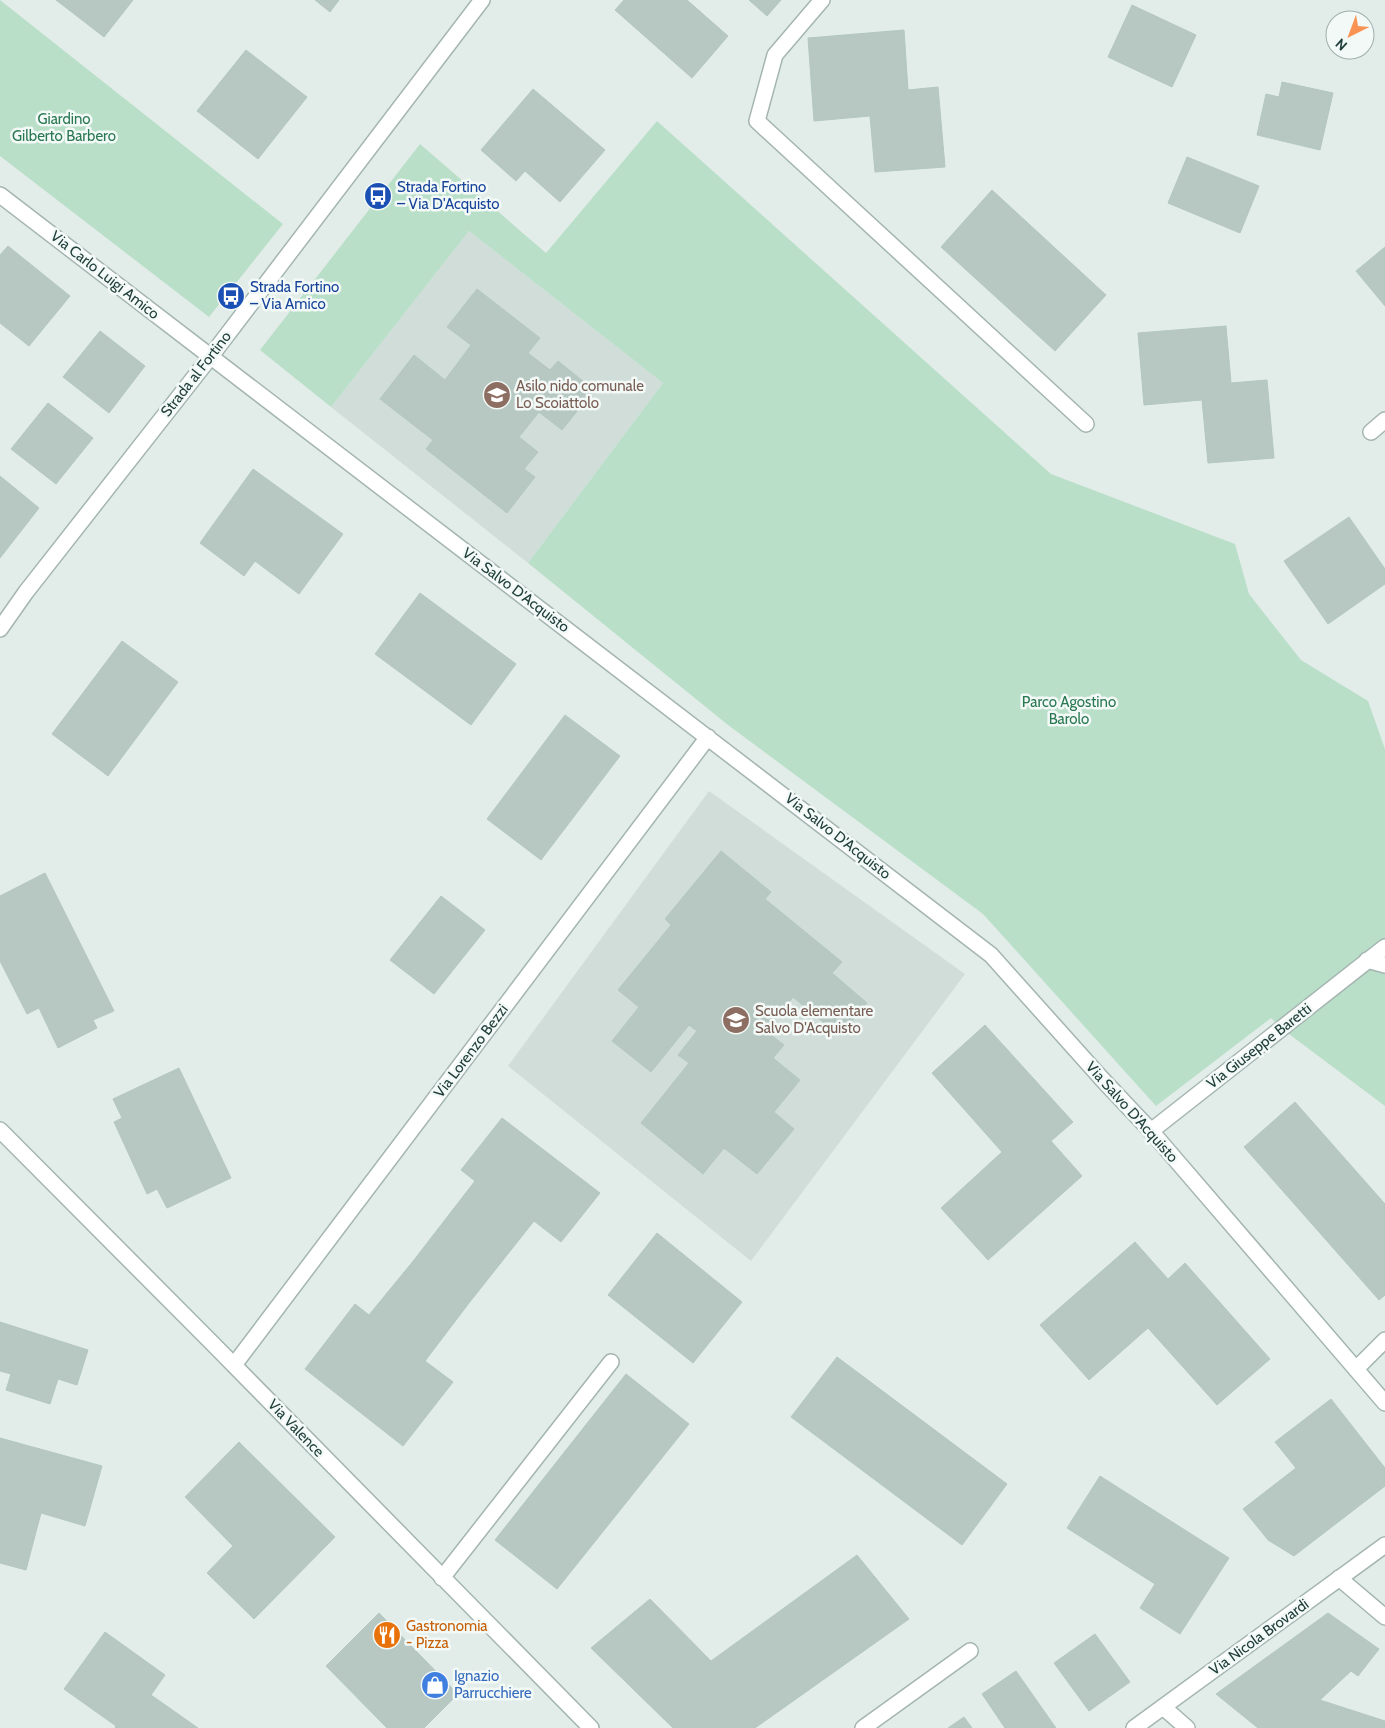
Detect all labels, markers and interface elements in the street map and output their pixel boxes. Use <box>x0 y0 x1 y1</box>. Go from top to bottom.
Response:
north arrow <box>1325 10 1375 60</box>
text: N <box>1332 35 1351 55</box>
park label: Giardino Gilberto Barbero <box>12 110 116 145</box>
place label: Strada Fortino – Via D'Acquisto <box>397 178 500 213</box>
bus stop icon: Strada Fortino – Via D'Acquisto <box>363 181 393 211</box>
street label: Via Carlo Luigi Amico <box>47 227 163 323</box>
place label: Strada Fortino – Via Amico <box>250 278 339 313</box>
bus stop icon: Strada Fortino – Via Amico <box>216 281 246 311</box>
street label: Strada al Fortino <box>157 328 235 420</box>
place label: Asilo nido comunale Lo Scoiattolo <box>516 377 644 412</box>
school or university icon: Asilo nido comunale Lo Scoiattolo <box>482 380 512 410</box>
street label: Via Salvo D'Acquisto <box>459 544 573 636</box>
park label: Parco Agostino Barolo <box>1022 693 1116 728</box>
street label: Via Salvo D'Acquisto <box>782 789 894 883</box>
street label: Via Giuseppe Baretti <box>1203 1000 1315 1092</box>
street label: Via Lorenzo Bezzi <box>430 1001 512 1101</box>
place label: Scuola elementare Salvo D'Acquisto <box>755 1002 874 1037</box>
school or university icon: Scuola elementare Salvo D'Acquisto <box>721 1005 751 1035</box>
street label: Via Salvo D'Acquisto <box>1082 1058 1182 1166</box>
street label: Via Valence <box>264 1395 328 1461</box>
street label: Via Nicola Brovardi <box>1206 1595 1312 1679</box>
place label: Gastronomia - Pizza <box>406 1617 488 1652</box>
restaurant icon: Gastronomia - Pizza <box>372 1620 402 1650</box>
place label: Ignazio Parrucchiere <box>454 1667 532 1702</box>
shop icon: Ignazio Parrucchiere <box>420 1670 450 1700</box>

